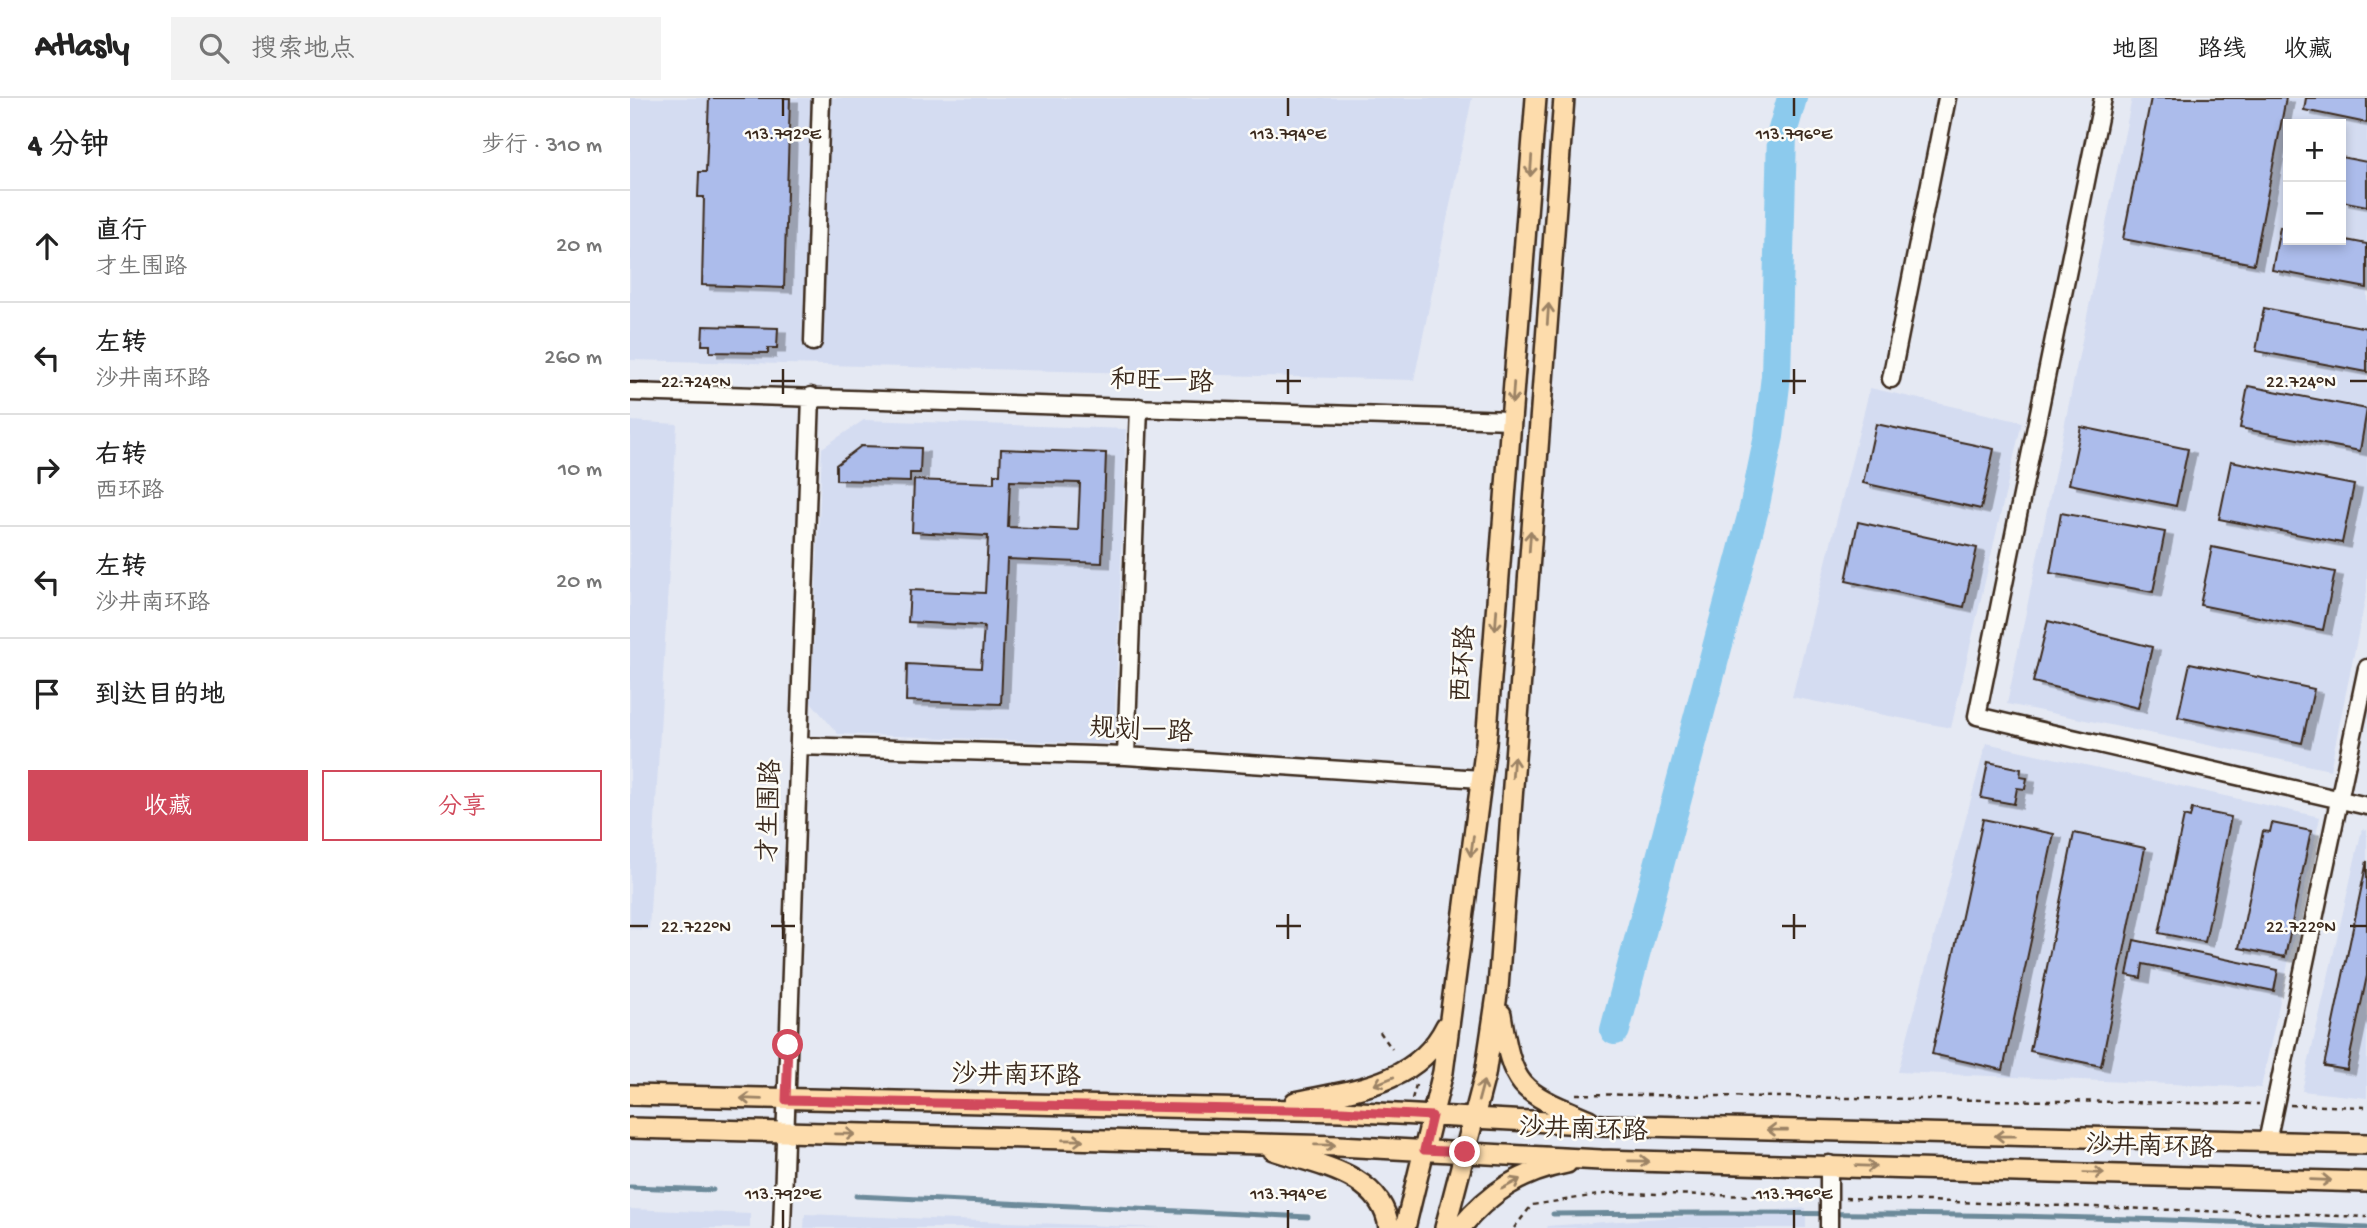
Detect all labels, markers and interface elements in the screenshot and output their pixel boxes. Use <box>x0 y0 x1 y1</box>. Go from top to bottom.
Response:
search box <box>171 17 661 80</box>
text: Atlasly <box>35 29 129 67</box>
icon: search <box>195 29 233 67</box>
text: 搜索地点 <box>251 36 355 67</box>
text: 地图 <box>2112 37 2160 66</box>
text: 路线 <box>2198 37 2246 66</box>
text: 收藏 <box>2284 37 2332 66</box>
map controls <box>2283 119 2346 245</box>
button: + <box>2283 119 2346 182</box>
text: 113.792°E <box>744 125 822 146</box>
text: 113.794°E <box>1249 125 1327 146</box>
text: 113.796°E <box>1755 125 1833 146</box>
text: 4 分钟 <box>28 130 109 165</box>
text: 步行 · 310 m <box>482 133 602 160</box>
one-way arrow <box>1524 154 1537 177</box>
button: − <box>2283 182 2346 245</box>
text: 直行 <box>95 218 147 249</box>
icon: ahead <box>28 227 66 265</box>
text: 20 m <box>556 233 602 260</box>
text: 才生围路 <box>95 255 187 282</box>
one-way arrow <box>1542 303 1555 325</box>
text: 左转 <box>95 330 147 361</box>
icon: left <box>28 339 66 377</box>
text: 260 m <box>544 345 602 372</box>
street label: 和旺一路 <box>1109 365 1215 401</box>
text: 沙井南环路 <box>95 367 210 394</box>
text: 22.724°N <box>661 373 731 394</box>
text: 22.724°N <box>2266 373 2336 394</box>
one-way arrow <box>1506 381 1519 404</box>
text: 右转 <box>95 442 147 473</box>
icon: right <box>28 451 66 489</box>
text: 10 m <box>558 457 602 484</box>
text: 西环路 <box>95 479 164 506</box>
one-way arrow <box>1524 530 1537 552</box>
text: 左转 <box>95 554 147 585</box>
icon: left <box>28 563 66 601</box>
text: 20 m <box>556 569 602 596</box>
text: 沙井南环路 <box>95 591 210 618</box>
one-way arrow <box>1489 608 1502 630</box>
street label: 西环路 <box>1446 624 1484 704</box>
icon: arrive <box>28 675 66 713</box>
text: 到达目的地 <box>95 682 225 713</box>
street label: 规划一路 <box>1088 713 1194 751</box>
one-way arrow <box>1507 757 1520 779</box>
street label: 才生围路 <box>753 758 789 864</box>
button: 收藏 <box>28 770 308 841</box>
button: 分享 <box>322 770 602 841</box>
one-way arrow <box>1466 834 1479 857</box>
text: 22.722°N <box>661 918 731 939</box>
text: 22.722°N <box>2266 918 2336 939</box>
route start <box>772 1029 803 1060</box>
street label: 沙井南环路 <box>951 1059 1081 1095</box>
one-way arrow <box>1374 1076 1396 1089</box>
one-way arrow <box>1475 1080 1488 1103</box>
one-way arrow <box>740 1092 763 1106</box>
street label: 沙井南环路 <box>1517 1112 1649 1150</box>
one-way arrow <box>1766 1123 1789 1137</box>
one-way arrow <box>833 1128 856 1141</box>
one-way arrow <box>1994 1129 2017 1142</box>
street label: 沙井南环路 <box>2084 1129 2216 1167</box>
one-way arrow <box>1061 1133 1084 1146</box>
route end <box>1449 1136 1480 1167</box>
one-way arrow <box>1313 1139 1336 1152</box>
one-way arrow <box>1627 1154 1650 1167</box>
one-way arrow <box>1854 1159 1877 1172</box>
one-way arrow <box>2082 1166 2105 1180</box>
one-way arrow <box>2309 1174 2332 1187</box>
one-way arrow <box>1500 1176 1521 1190</box>
text: 113.792°E <box>744 1185 822 1206</box>
text: 113.794°E <box>1249 1185 1327 1206</box>
text: 113.796°E <box>1755 1185 1833 1206</box>

